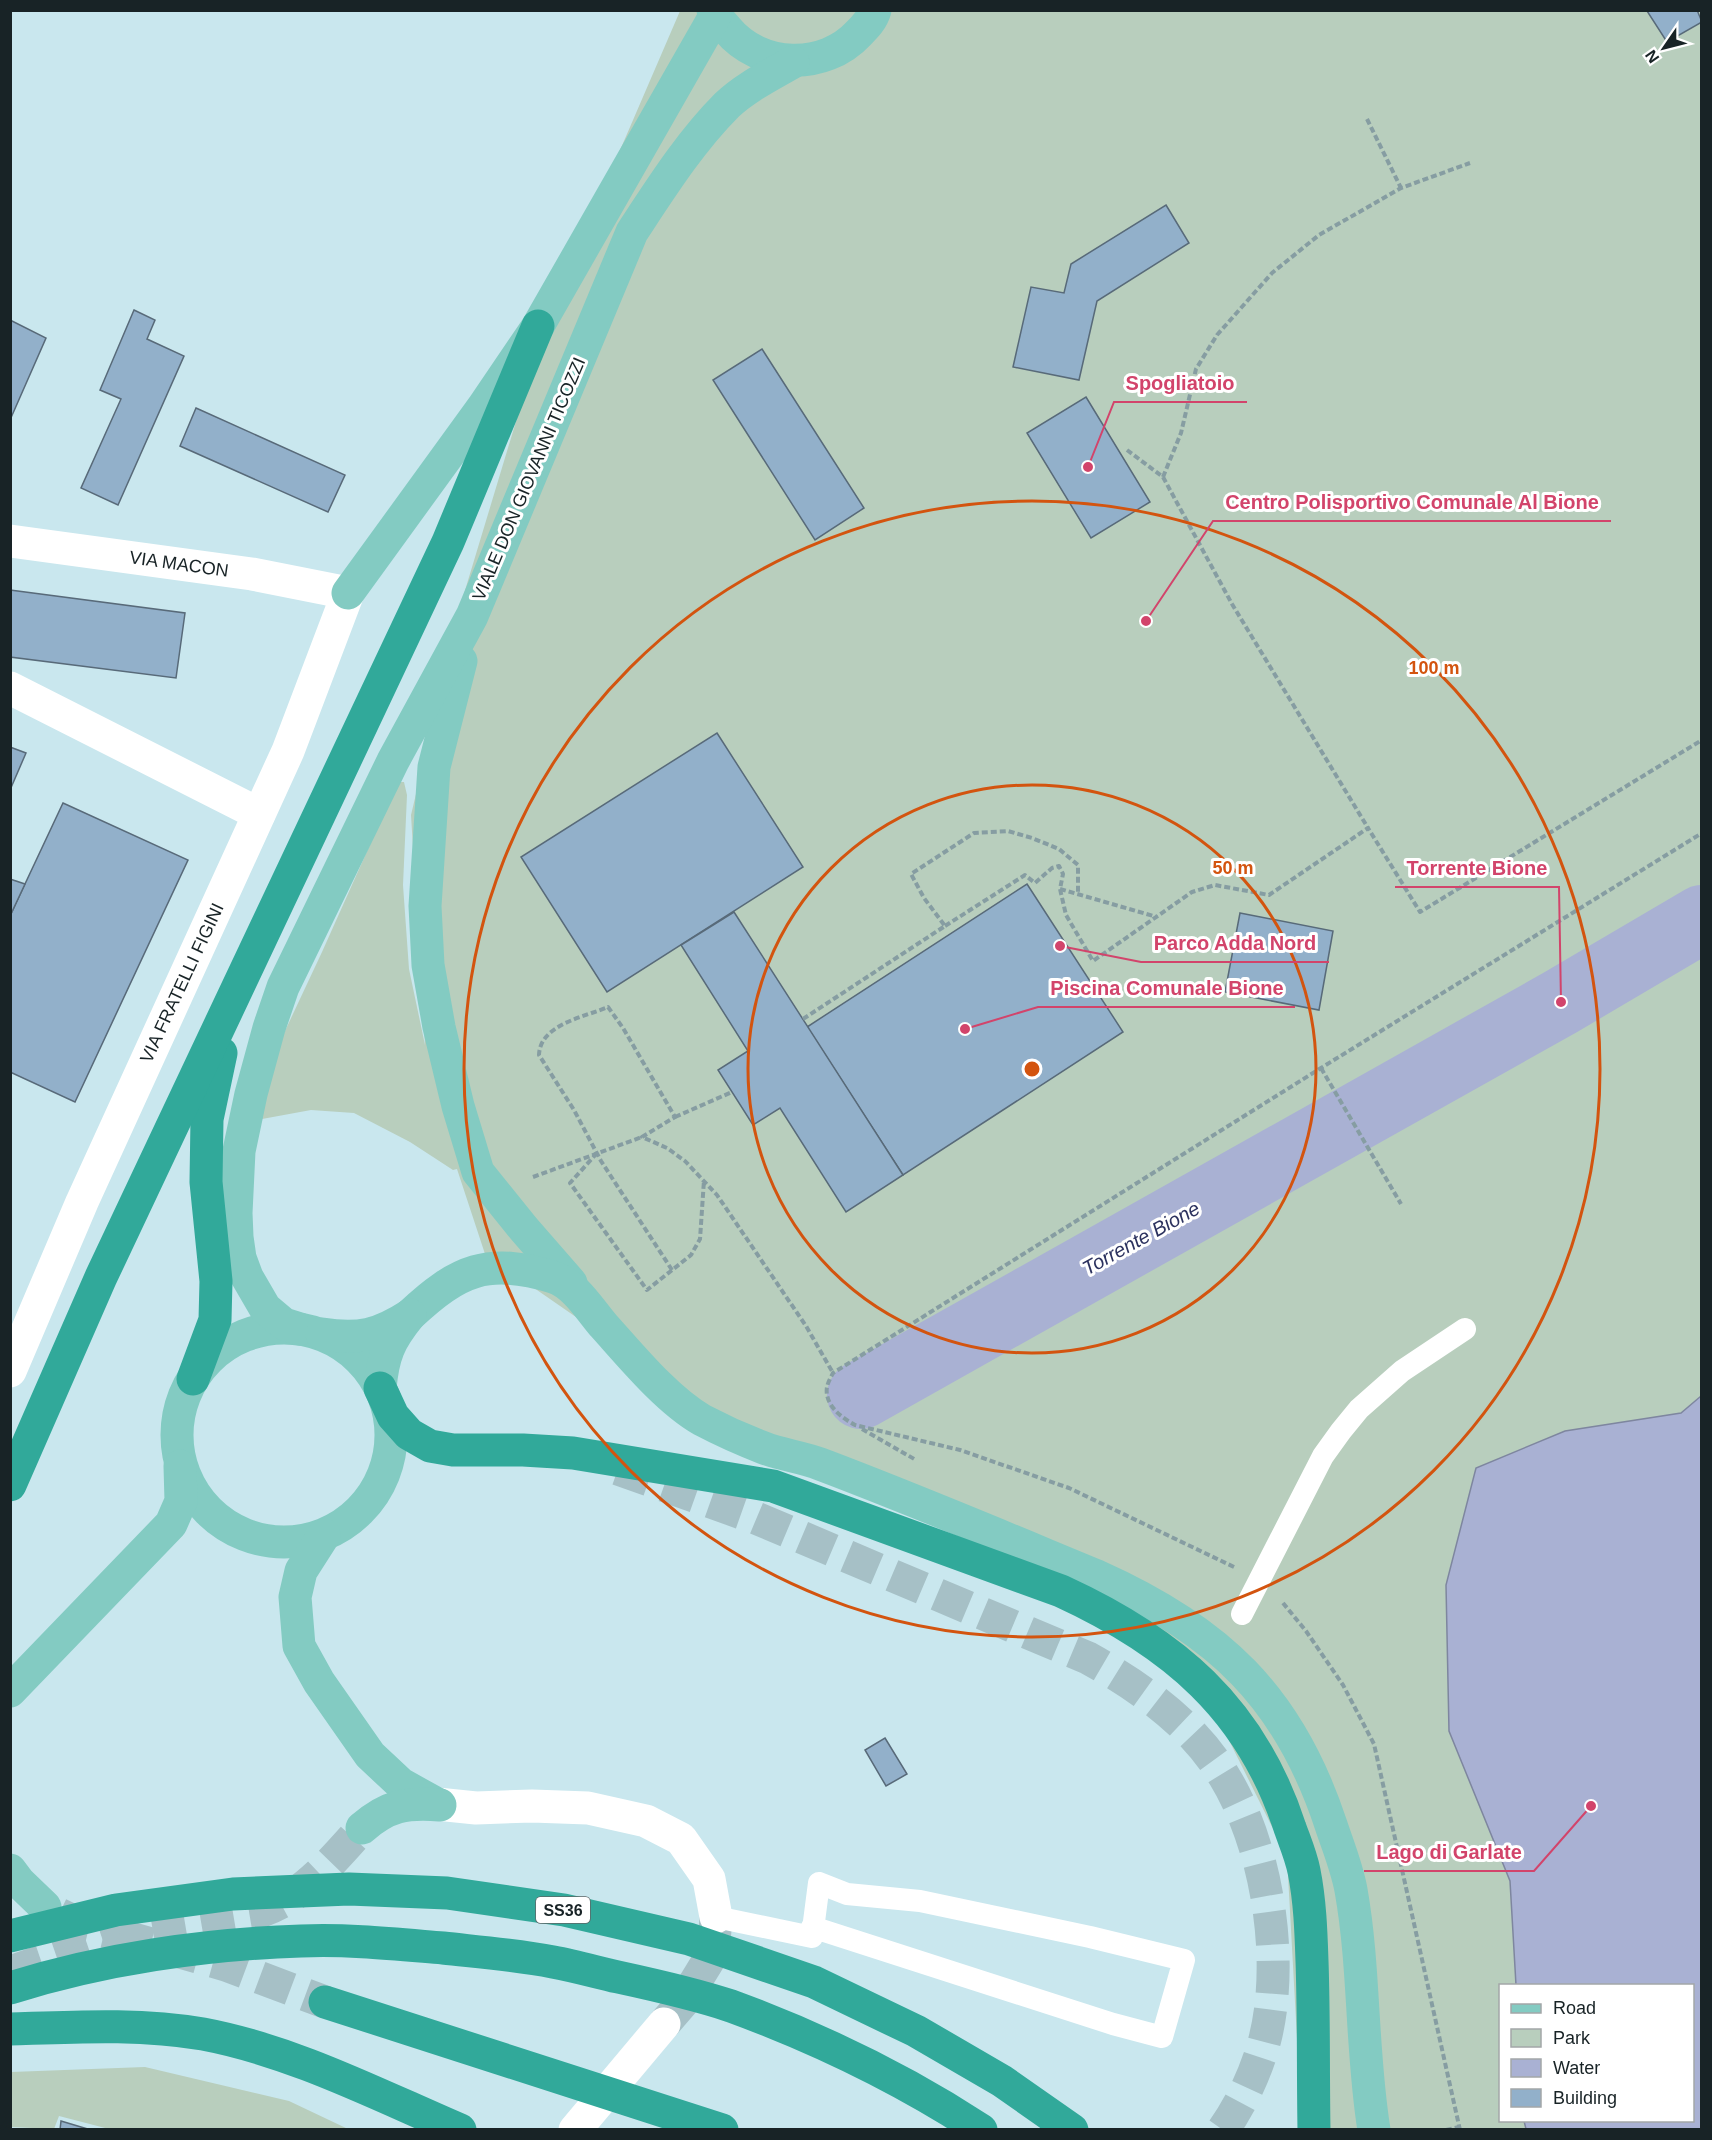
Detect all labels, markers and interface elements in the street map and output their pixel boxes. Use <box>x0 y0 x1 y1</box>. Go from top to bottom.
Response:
north arrow <box>1634 18 1694 78</box>
text: N <box>1642 47 1662 66</box>
street label: VIALE DON GIOVANNI TICOZZI <box>469 354 589 604</box>
callout: Spogliatoio <box>1114 364 1247 402</box>
text: Spogliatoio <box>1126 372 1234 394</box>
callout: Centro Polisportivo Comunale Al Bione <box>1213 483 1611 521</box>
text: Centro Polisportivo Comunale Al Bione <box>1225 491 1599 513</box>
street label: VIA MACON <box>128 547 230 581</box>
text: 100 m <box>1408 658 1460 678</box>
callout: Torrente Bione <box>1395 849 1559 887</box>
text: Torrente Bione <box>1407 857 1547 879</box>
text: 50 m <box>1212 858 1254 878</box>
street label: VIA FRATELLI FIGINI <box>136 900 228 1066</box>
callout: Parco Adda Nord <box>1141 924 1329 962</box>
text: Parco Adda Nord <box>1154 932 1316 954</box>
callout: Piscina Comunale Bione <box>1038 969 1295 1007</box>
text: Piscina Comunale Bione <box>1050 977 1284 999</box>
centre of rings <box>1022 1059 1042 1079</box>
water label: Torrente Bione <box>1079 1197 1203 1279</box>
callout: Lago di Garlate <box>1364 1833 1534 1871</box>
text: Lago di Garlate <box>1376 1841 1522 1863</box>
road number: SS36 <box>536 1897 590 1923</box>
legend <box>1499 1984 1694 2122</box>
text: Road <box>1553 1998 1596 2018</box>
text: Park <box>1553 2028 1591 2048</box>
text: Water <box>1553 2058 1600 2078</box>
text: Building <box>1553 2088 1617 2108</box>

